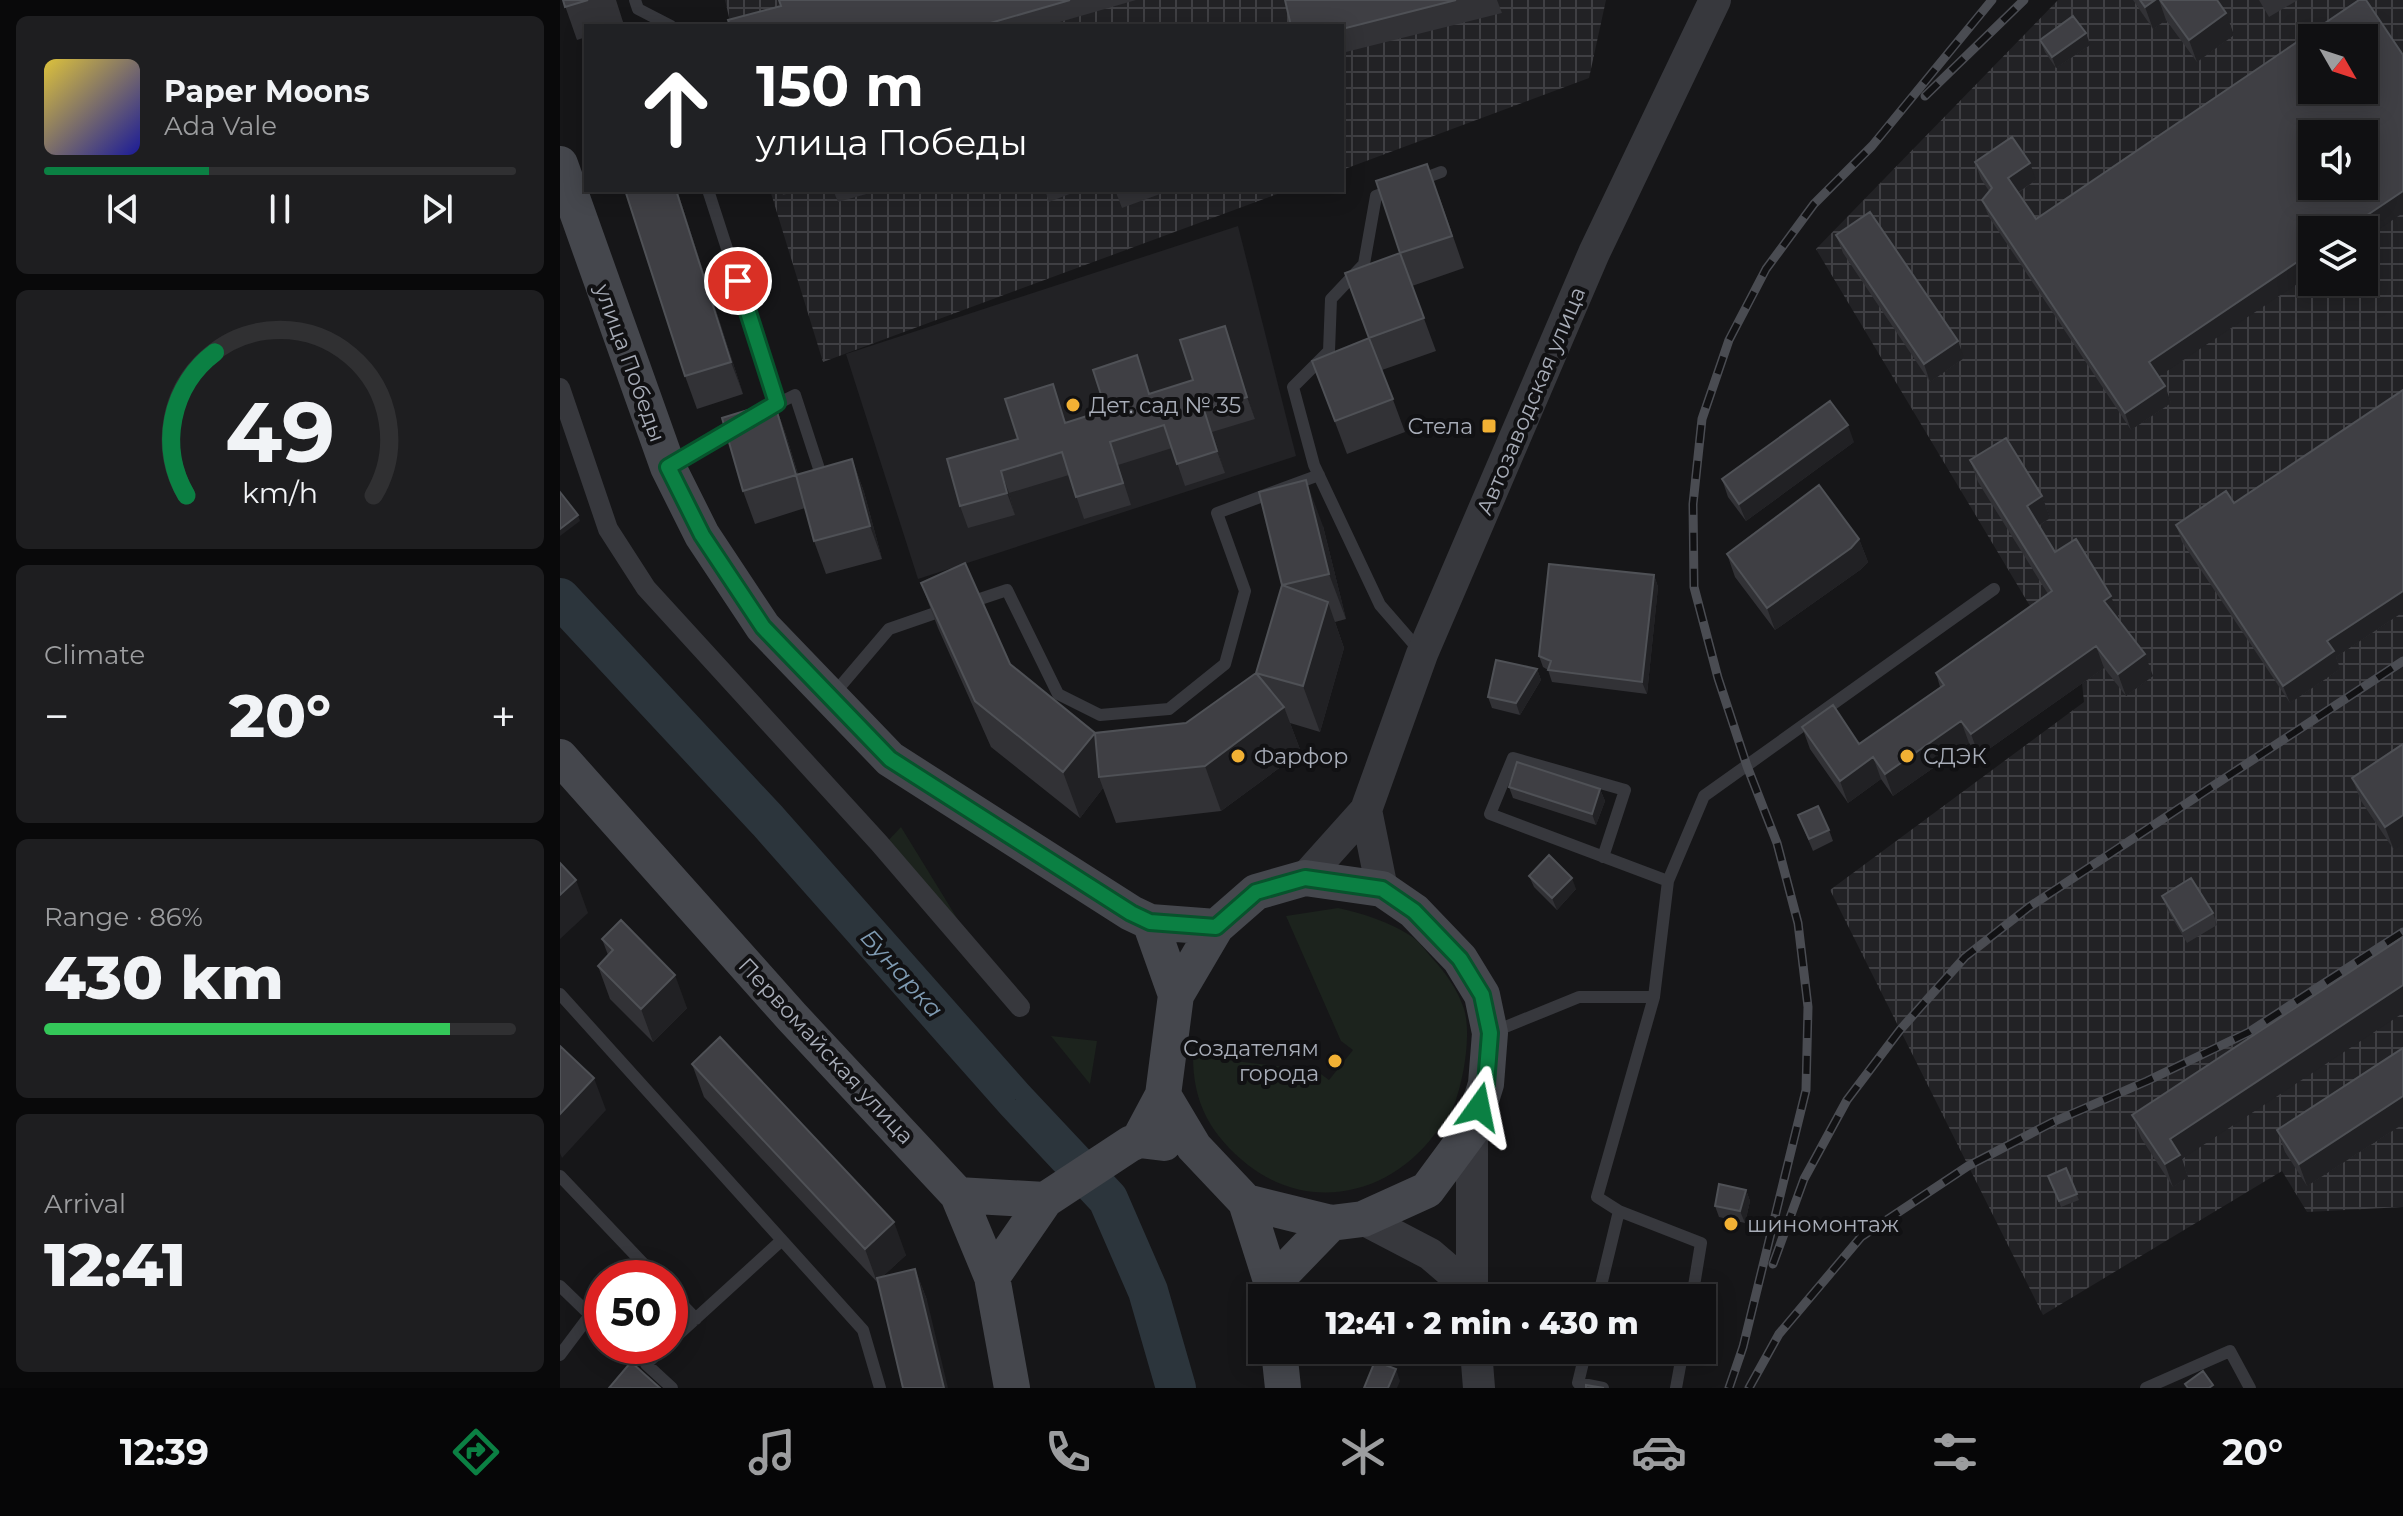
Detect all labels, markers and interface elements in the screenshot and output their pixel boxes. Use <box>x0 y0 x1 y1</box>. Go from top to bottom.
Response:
north arrow <box>2298 24 2378 104</box>
map controls <box>2298 24 2378 296</box>
text: 150 m <box>756 52 924 120</box>
icon: ahead <box>624 56 728 160</box>
text: Paper Moons <box>164 73 370 110</box>
text: Ada Vale <box>164 110 277 142</box>
text: улица Победы <box>756 120 1028 164</box>
button: sound <box>2298 120 2378 200</box>
icon: previous <box>101 187 145 231</box>
icon: pause <box>258 187 302 231</box>
icon: next <box>415 187 459 231</box>
button: layers <box>2298 216 2378 296</box>
pin <box>704 247 772 315</box>
icon: arrive <box>716 259 760 303</box>
street label: улица Победы <box>589 279 671 446</box>
street label: Автозаводская улица <box>1471 283 1591 519</box>
text: 49 <box>225 380 335 482</box>
place label: Дет. сад № 35 <box>1089 392 1241 419</box>
marker: Дет. сад № 35 <box>1064 396 1082 414</box>
place label: Стела <box>1408 413 1473 440</box>
marker: Стела <box>1480 417 1498 435</box>
text: km/h <box>242 475 318 510</box>
text: Climate <box>44 639 145 671</box>
text: 20° <box>229 679 331 752</box>
text: − <box>44 689 69 743</box>
text: + <box>491 689 516 743</box>
place label: Фарфор <box>1254 743 1348 770</box>
place label: СДЭК <box>1923 743 1987 770</box>
marker: Фарфор <box>1229 747 1247 765</box>
marker: СДЭК <box>1898 747 1916 765</box>
text: Range · 86% <box>44 901 203 933</box>
water label: Бунарка <box>854 922 950 1024</box>
text: 430 km <box>44 941 284 1014</box>
street label: Первомайская улица <box>733 952 919 1150</box>
place label: Создателям города <box>1183 1035 1319 1087</box>
marker: Создателям города <box>1326 1052 1344 1070</box>
position arrow <box>1437 1065 1521 1149</box>
text: Arrival <box>44 1188 126 1220</box>
place label: шиномонтаж <box>1747 1211 1899 1238</box>
marker: шиномонтаж <box>1722 1215 1740 1233</box>
text: 12:41 <box>44 1228 186 1301</box>
speed limit sign: 50 <box>584 1260 688 1364</box>
text: 12:41 · 2 min · 430 m <box>1325 1305 1639 1342</box>
icon: directions <box>448 1424 504 1480</box>
icon: music <box>744 1424 800 1480</box>
icon: phone <box>1040 1424 1096 1480</box>
icon: climate <box>1335 1424 1391 1480</box>
icon: car <box>1631 1424 1687 1480</box>
icon: filters <box>1927 1424 1983 1480</box>
text: 12:39 <box>120 1430 209 1474</box>
text: 20° <box>2222 1430 2283 1474</box>

